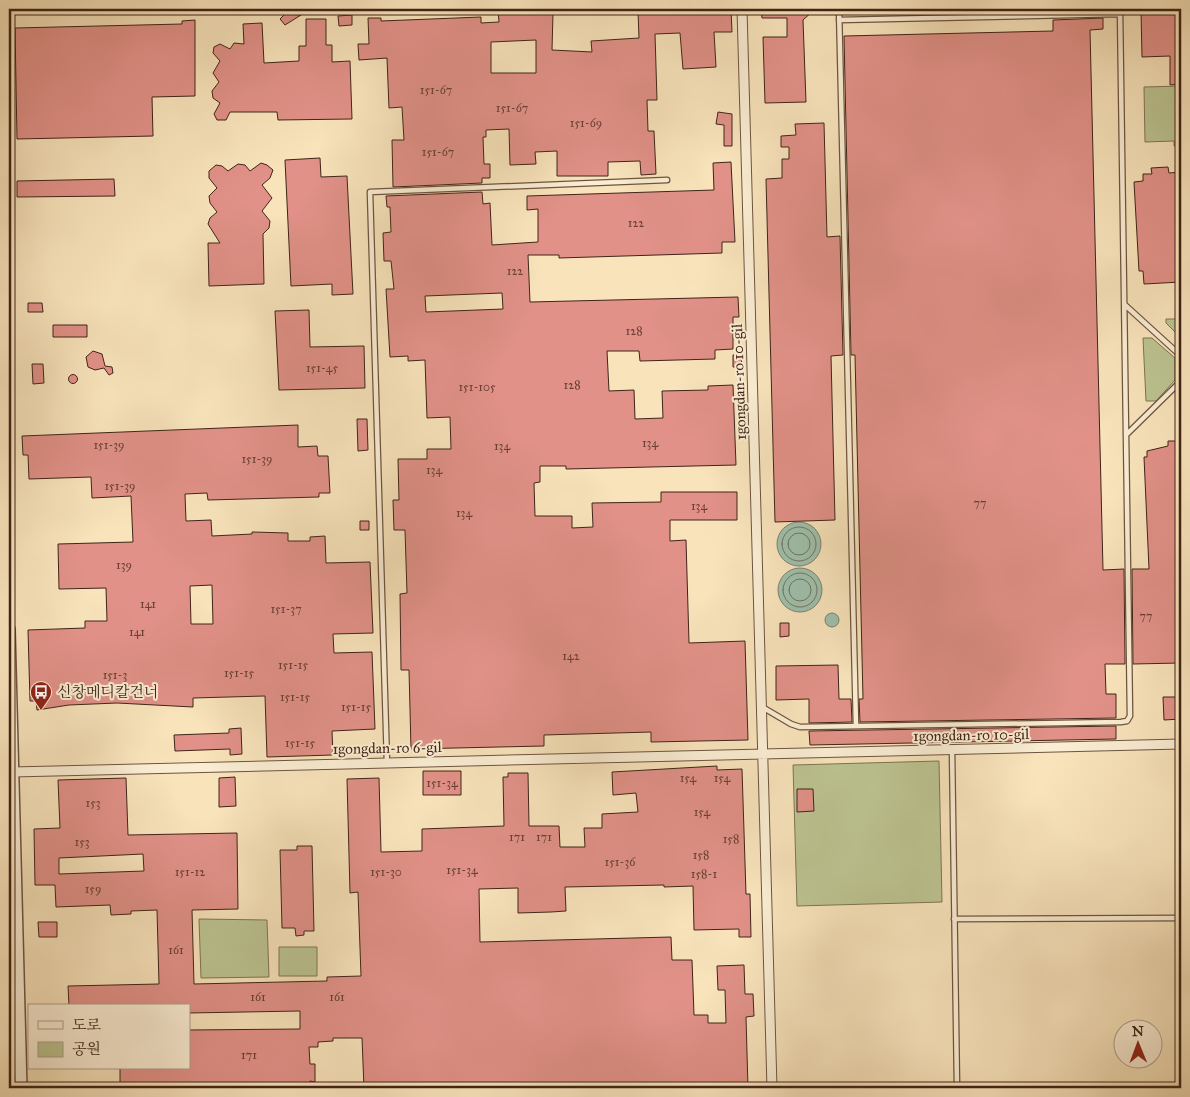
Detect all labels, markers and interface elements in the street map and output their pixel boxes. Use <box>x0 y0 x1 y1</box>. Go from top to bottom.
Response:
house number: 151-67 <box>420 83 452 97</box>
house number: 151-67 <box>496 101 528 115</box>
house number: 151-69 <box>570 116 602 130</box>
house number: 151-67 <box>422 145 454 159</box>
house number: 122 <box>628 216 644 230</box>
house number: 122 <box>507 264 523 278</box>
street label: 1gongdan-ro 10-gil <box>728 323 750 440</box>
house number: 128 <box>625 324 643 338</box>
house number: 151-45 <box>306 361 338 375</box>
house number: 128 <box>563 378 581 392</box>
house number: 151-105 <box>458 380 496 394</box>
house number: 134 <box>642 436 658 450</box>
house number: 151-39 <box>93 438 125 452</box>
house number: 134 <box>494 439 510 453</box>
house number: 151-39 <box>241 452 273 466</box>
house number: 134 <box>426 463 442 477</box>
house number: 151-39 <box>104 479 136 493</box>
house number: 77 <box>974 496 986 510</box>
house number: 134 <box>691 499 707 513</box>
house number: 134 <box>456 506 472 520</box>
house number: 139 <box>116 558 132 572</box>
house number: 141 <box>140 597 156 611</box>
house number: 151-37 <box>270 602 302 616</box>
house number: 77 <box>1140 609 1152 623</box>
house number: 141 <box>129 625 145 639</box>
house number: 142 <box>562 649 580 663</box>
house number: 151-15 <box>278 658 308 672</box>
house number: 151-15 <box>224 666 254 680</box>
house number: 151-3 <box>103 668 128 682</box>
bus stop icon: 신창메디칼건너 <box>29 680 53 711</box>
place label: 신창메디칼건너 <box>57 683 158 701</box>
house number: 151-15 <box>280 690 310 704</box>
house number: 151-15 <box>341 700 371 714</box>
street label: 1gongdan-ro 10-gil <box>913 725 1030 745</box>
house number: 151-15 <box>285 736 315 750</box>
street label: 1gongdan-ro 6-gil <box>332 738 443 758</box>
house number: 154 <box>680 771 697 785</box>
house number: 154 <box>714 771 731 785</box>
house number: 151-34 <box>426 776 458 790</box>
house number: 153 <box>85 796 101 810</box>
house number: 154 <box>694 805 711 819</box>
house number: 171 <box>509 830 525 844</box>
house number: 171 <box>536 830 552 844</box>
house number: 158 <box>723 832 739 846</box>
house number: 153 <box>74 835 90 849</box>
house number: 158 <box>693 848 709 862</box>
house number: 151-36 <box>605 855 636 869</box>
house number: 151-34 <box>446 863 478 877</box>
house number: 151-12 <box>175 865 205 879</box>
house number: 151-30 <box>370 865 402 879</box>
house number: 158-1 <box>691 867 717 881</box>
house number: 159 <box>85 882 101 896</box>
house number: 161 <box>168 943 184 957</box>
house number: 161 <box>250 990 266 1004</box>
house number: 161 <box>329 990 345 1004</box>
legend <box>28 1004 190 1070</box>
text: 도로 <box>72 1016 101 1034</box>
north arrow <box>1112 1020 1162 1070</box>
text: N <box>1132 1023 1144 1040</box>
text: 공원 <box>72 1040 101 1058</box>
house number: 171 <box>241 1048 257 1062</box>

